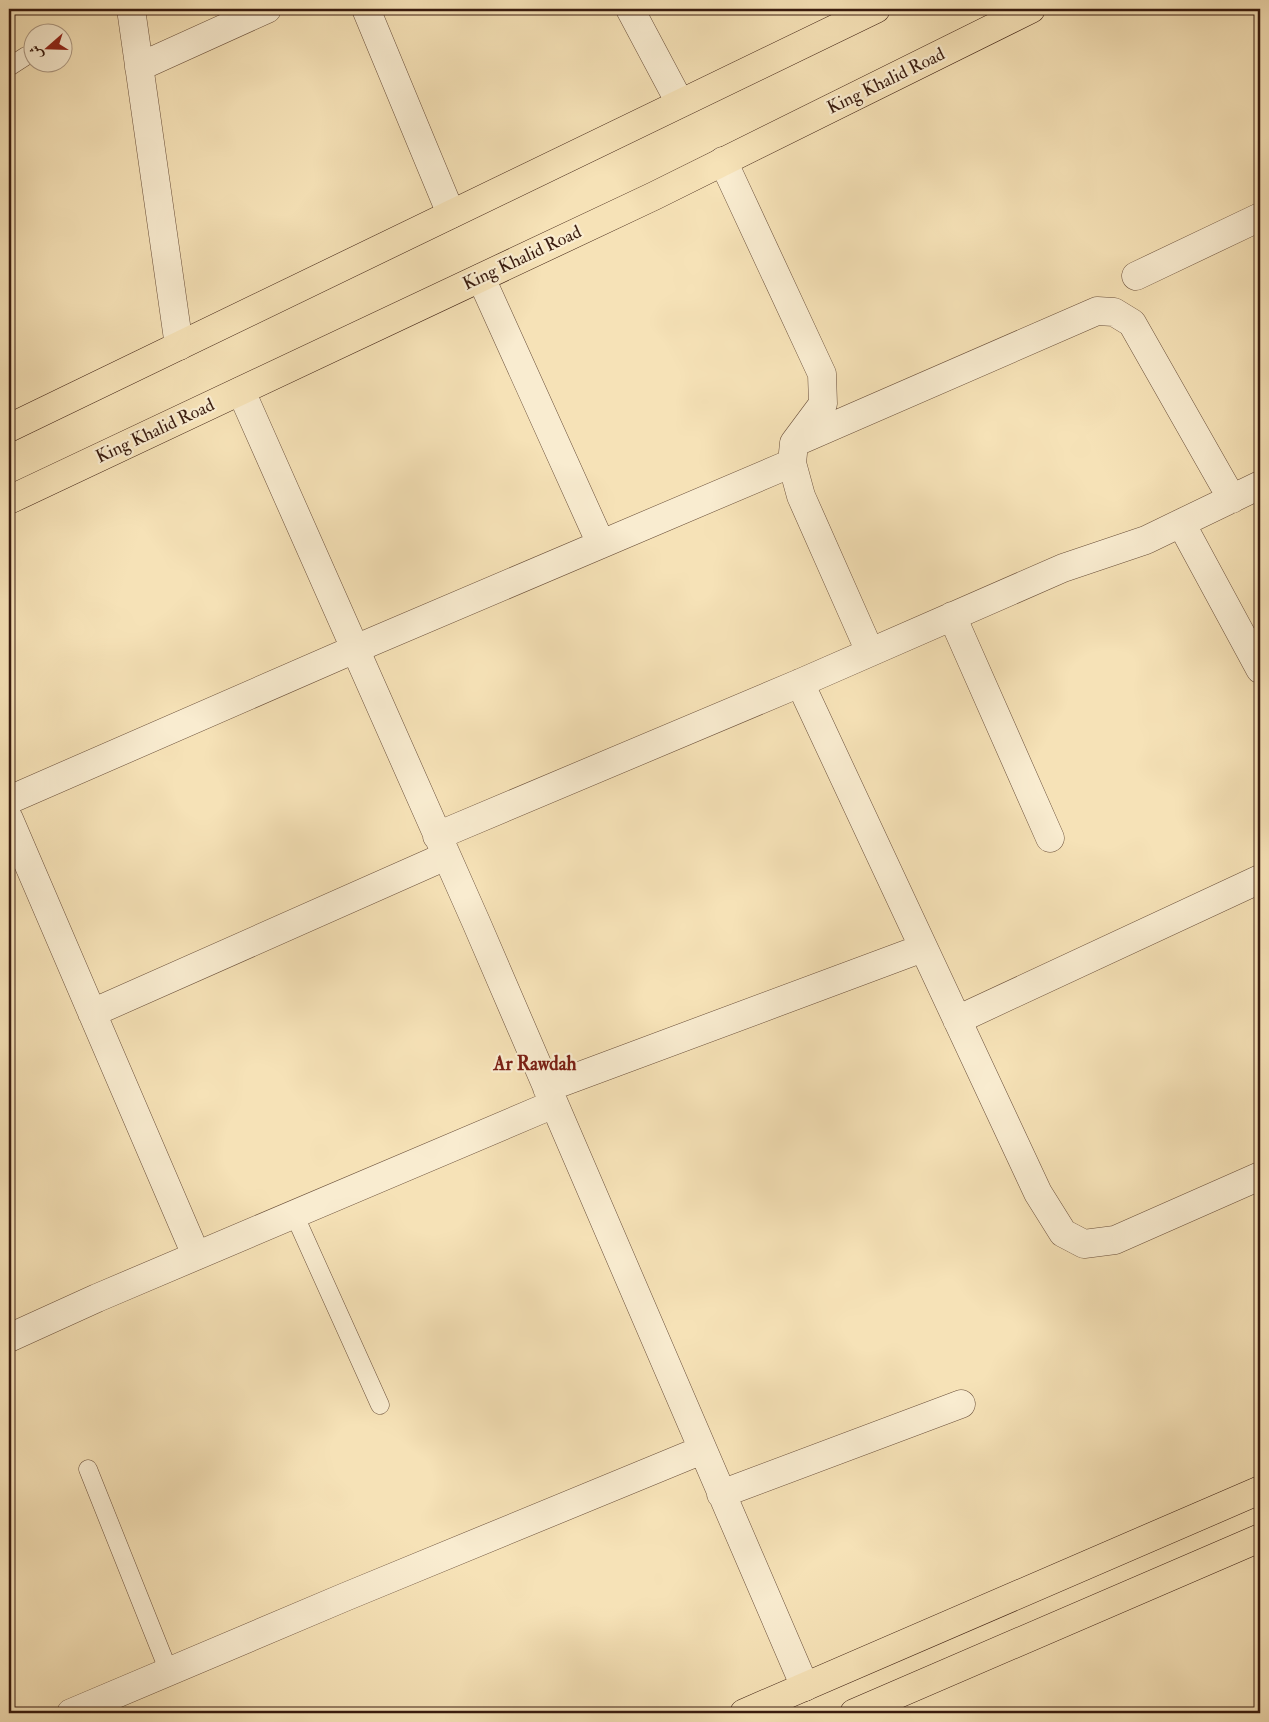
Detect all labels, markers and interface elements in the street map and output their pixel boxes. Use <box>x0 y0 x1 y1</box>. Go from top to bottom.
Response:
north arrow <box>22 22 72 72</box>
street label: King Khalid Road <box>823 42 949 119</box>
text: ش <box>26 43 47 62</box>
street label: King Khalid Road <box>459 220 585 296</box>
street label: King Khalid Road <box>92 393 218 469</box>
district label: Ar Rawdah <box>492 1052 577 1076</box>

